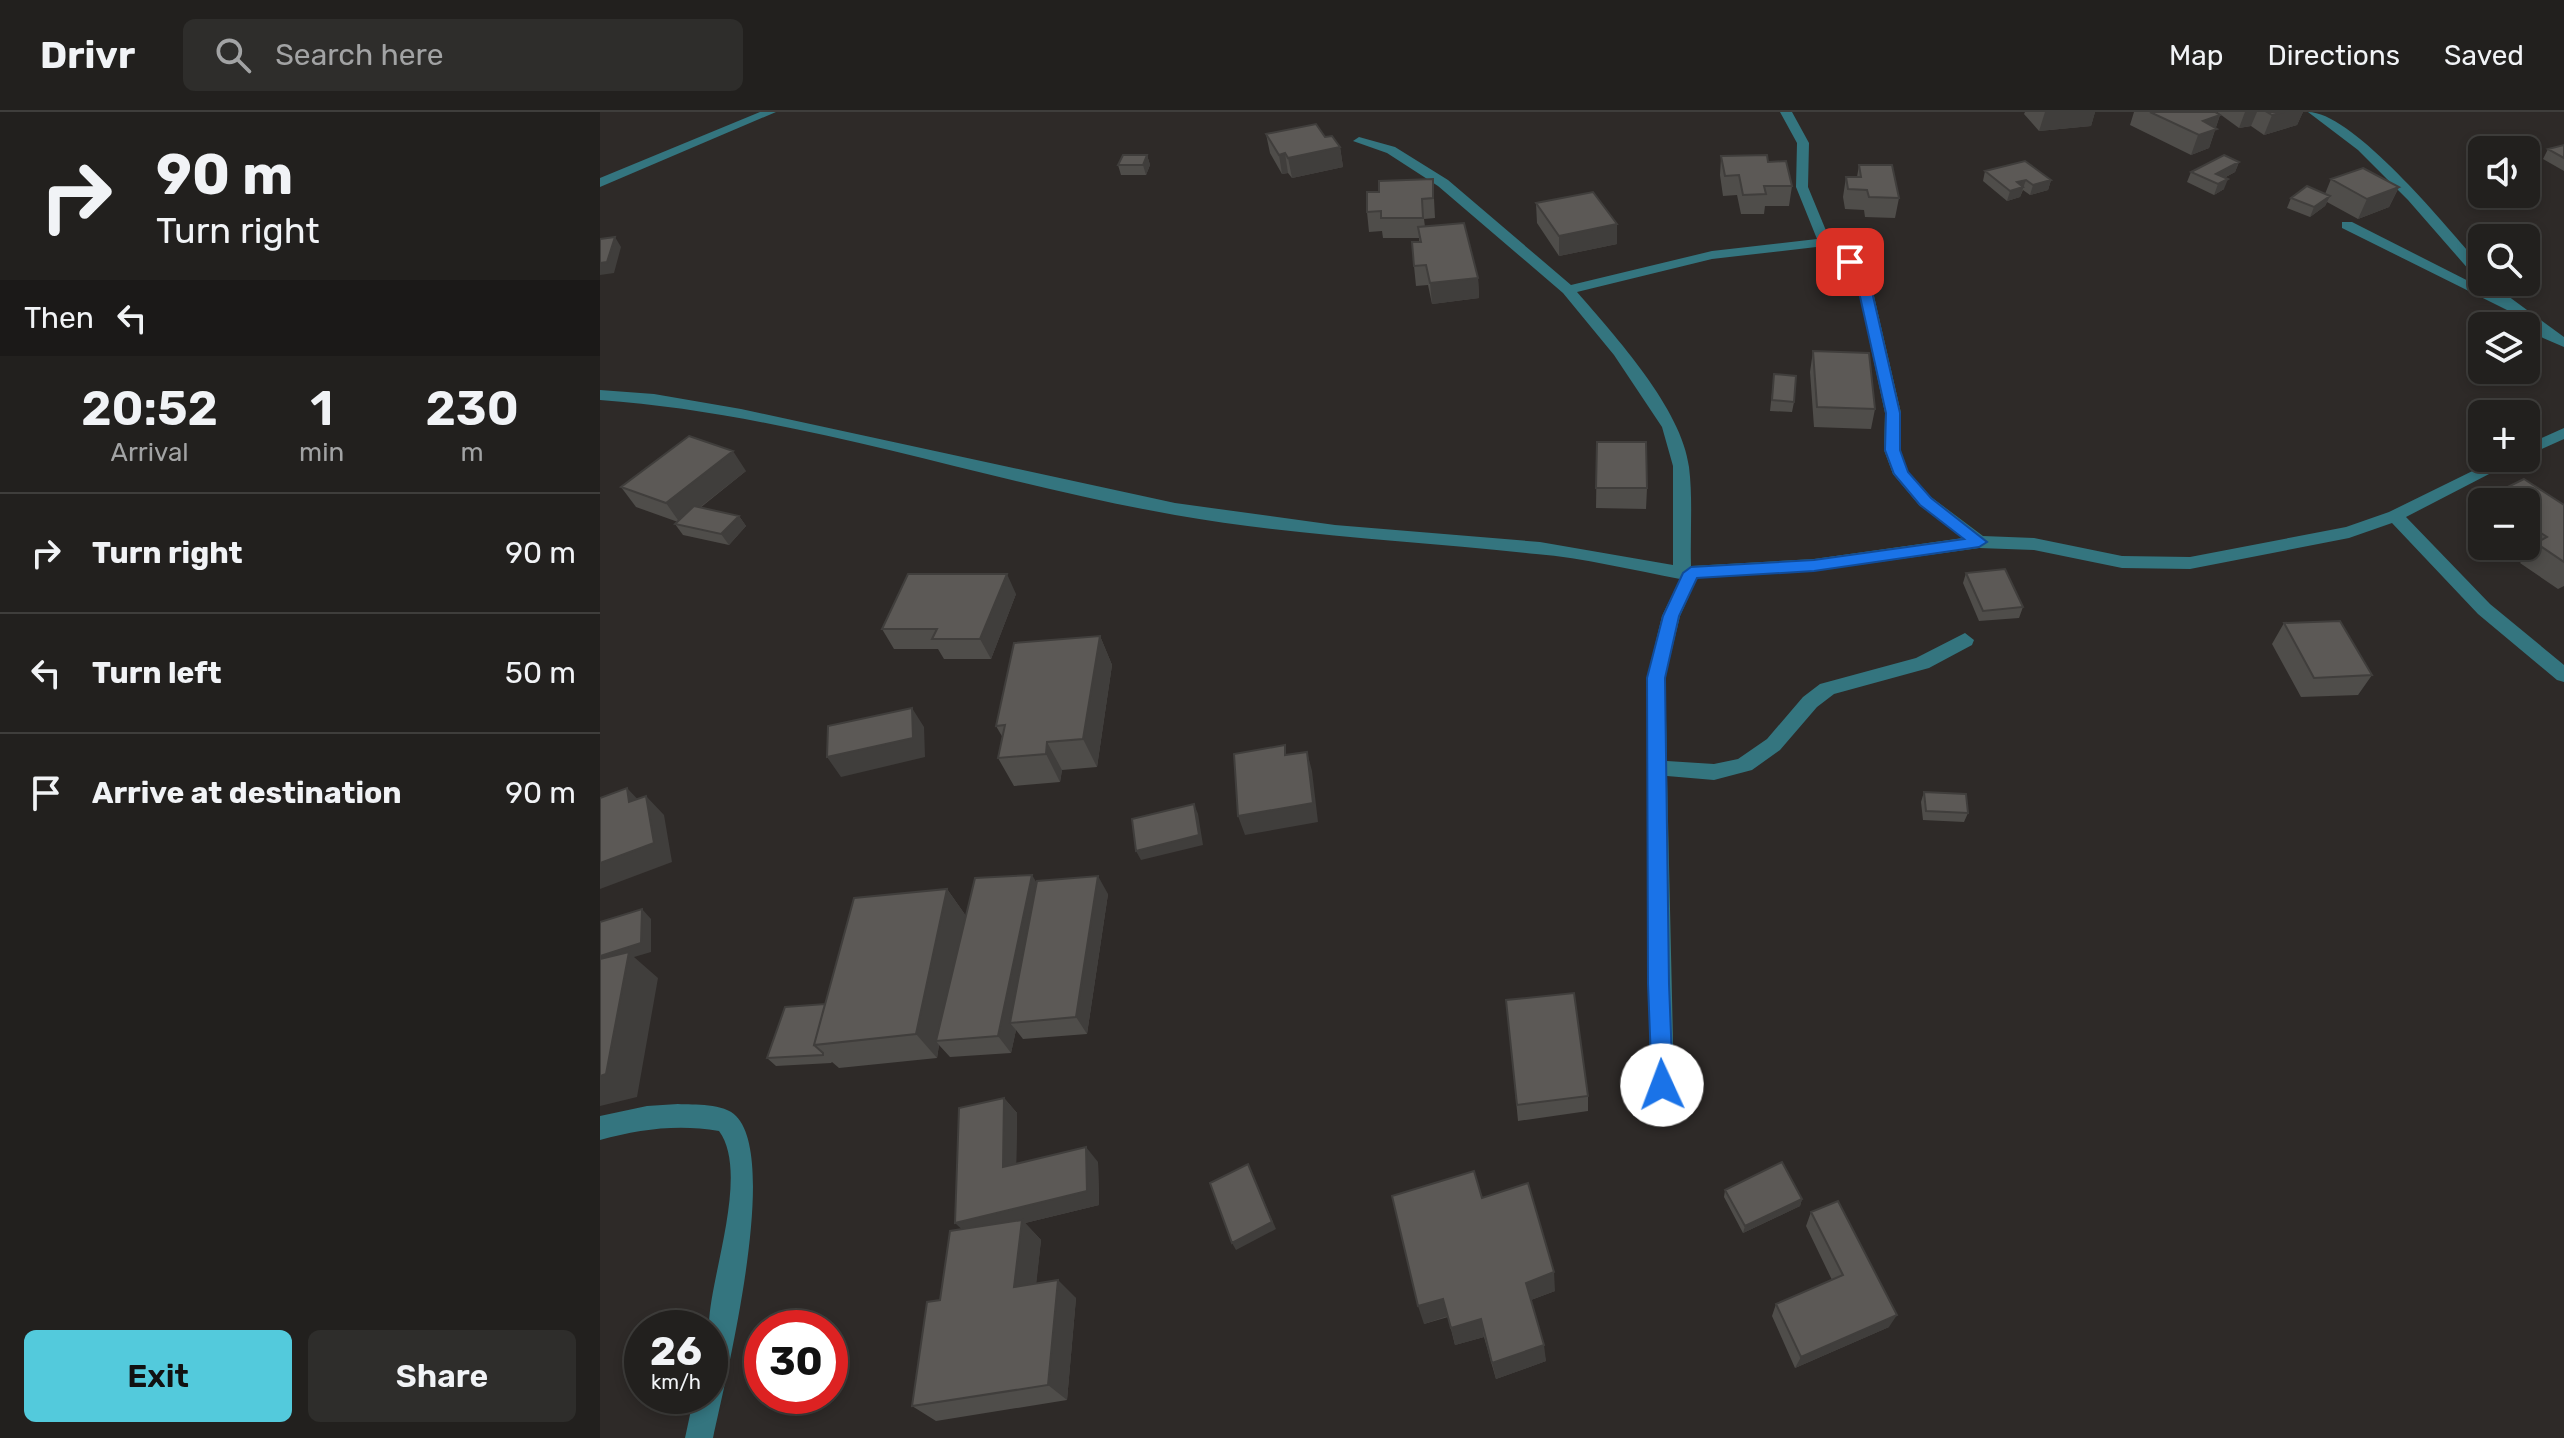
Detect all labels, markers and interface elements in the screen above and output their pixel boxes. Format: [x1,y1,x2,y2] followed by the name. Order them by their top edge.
[183,19,743,91] search box
[40,32,135,78] text: Drivr
[211,33,255,77] icon: search
[275,37,444,73] text: Search here
[2169,39,2223,72] text: Map
[2267,39,2400,72] text: Directions
[2444,39,2524,72] text: Saved
[2468,136,2540,560] map controls
[2468,136,2540,208] button: sound
[156,142,293,208] text: 90 m
[24,144,128,248] icon: right
[156,209,320,252] text: Turn right
[2468,224,2540,296] button: search
[1816,228,1884,296] pin
[1828,240,1872,284] icon: arrive
[110,296,154,340] icon: left
[24,300,94,336] text: Then
[2468,312,2540,384] button: layers
[81,380,218,437] text: 20:52
[310,380,333,437] text: 1
[425,380,519,437] text: 230
[2468,400,2540,472] button: +
[111,437,189,468] text: Arrival
[299,437,344,468] text: min
[461,437,484,468] text: m
[2468,488,2540,560] button: −
[24,531,68,575] icon: right
[92,535,243,571] text: Turn right
[505,535,576,571] text: 90 m
[24,651,68,695] icon: left
[92,655,222,691] text: Turn left
[505,655,576,691] text: 50 m
[24,771,68,815] icon: arrive
[92,775,402,811] text: Arrive at destination
[505,775,576,811] text: 90 m
[1620,1043,1704,1127] position arrow
[744,1310,848,1414] speed limit sign: 30
[650,1328,702,1375] text: 26
[24,1330,292,1422] button: Exit
[308,1330,576,1422] button: Share
[651,1370,701,1394] text: km/h

